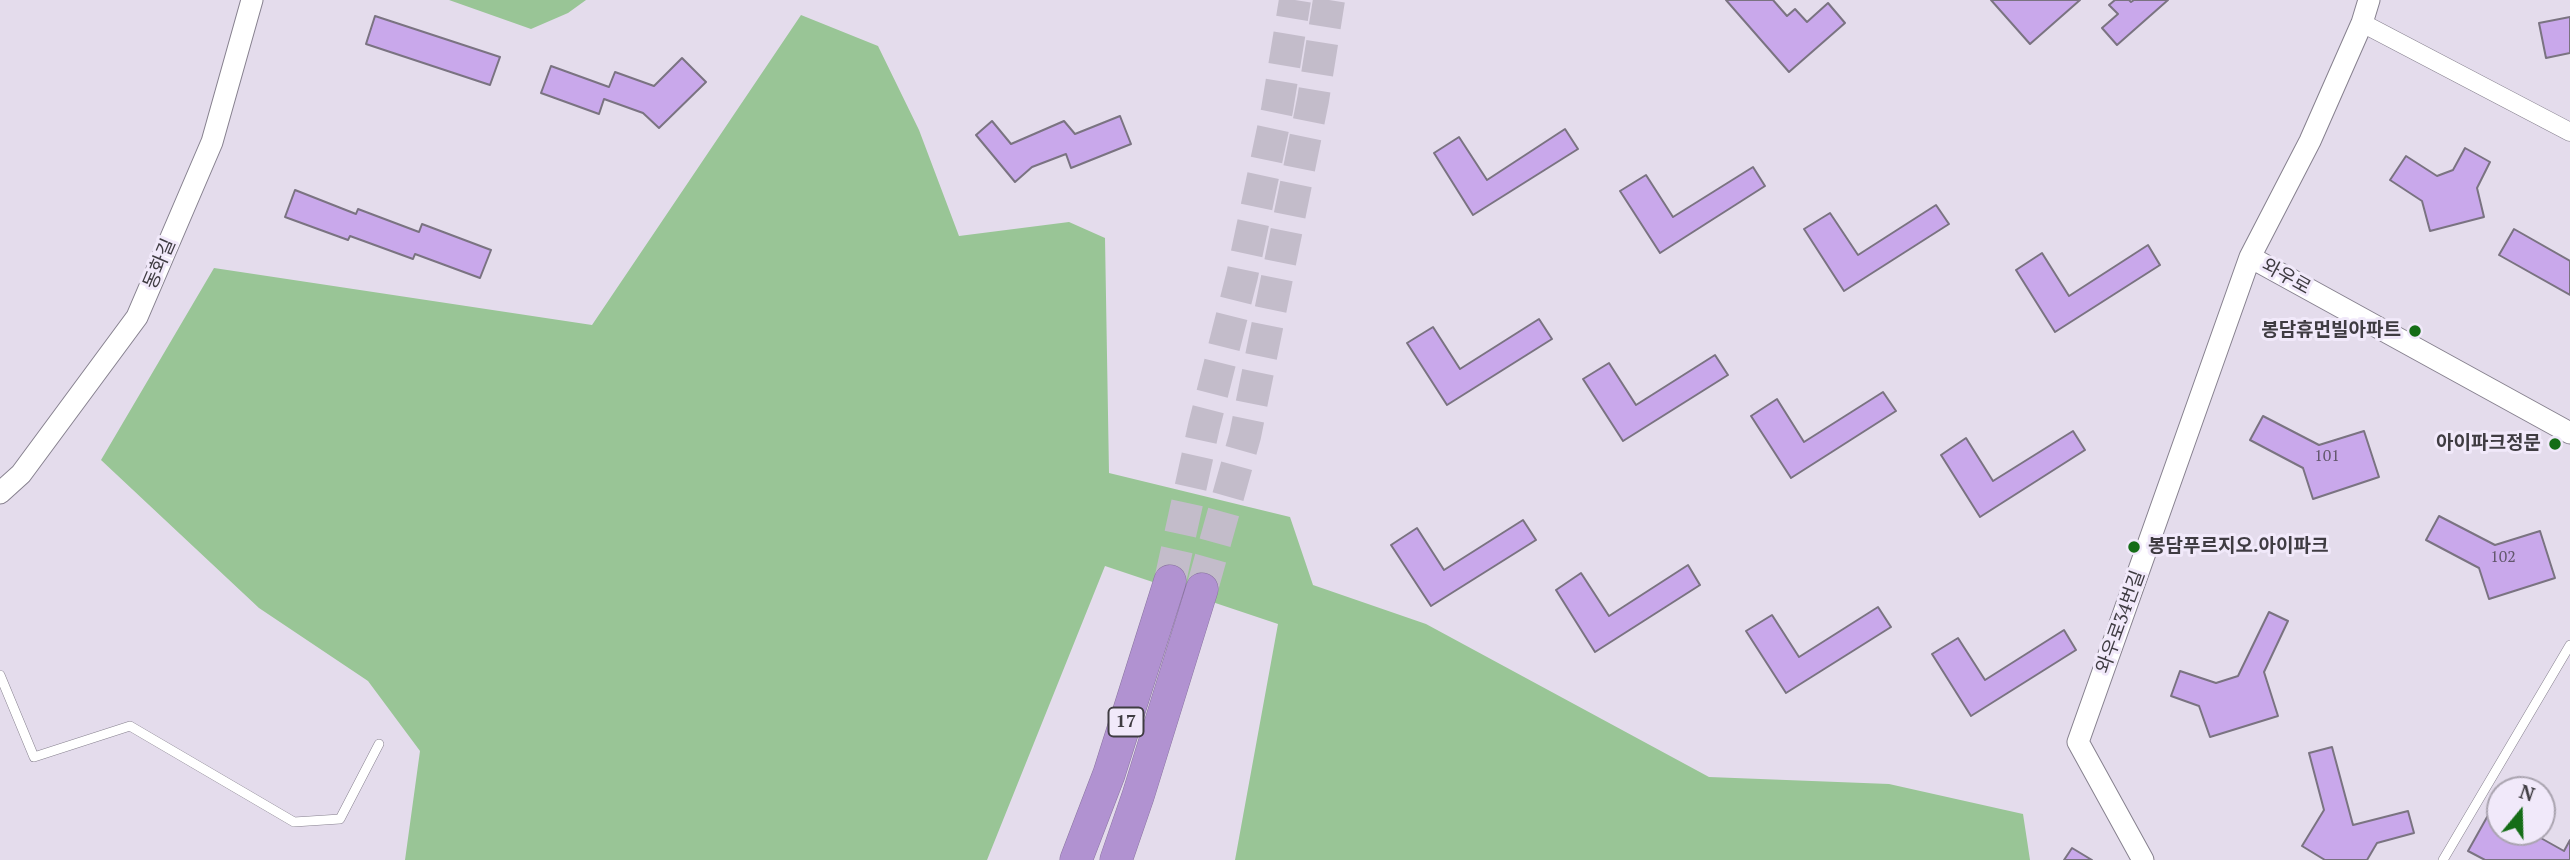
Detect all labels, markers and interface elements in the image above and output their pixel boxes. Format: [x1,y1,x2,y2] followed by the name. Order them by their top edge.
[139,235,181,293] street label: 동화길
[2258,254,2314,300] street label: 와우로
[2261,320,2401,342] place label: 봉담휴먼빌아파트
[2407,323,2423,339] marker: 봉담휴먼빌아파트
[2436,433,2541,455] place label: 아이파크정문
[2547,436,2563,452] marker: 아이파크정문
[2314,446,2340,466] house number: 101
[2148,536,2328,558] place label: 봉담푸르지오.아이파크
[2126,539,2142,555] marker: 봉담푸르지오.아이파크
[2490,547,2516,567] house number: 102
[2092,568,2150,676] street label: 와우로34번길
[1108,708,1144,736] road number: 17
[2486,776,2556,846] north arrow
[2516,778,2538,807] text: N

